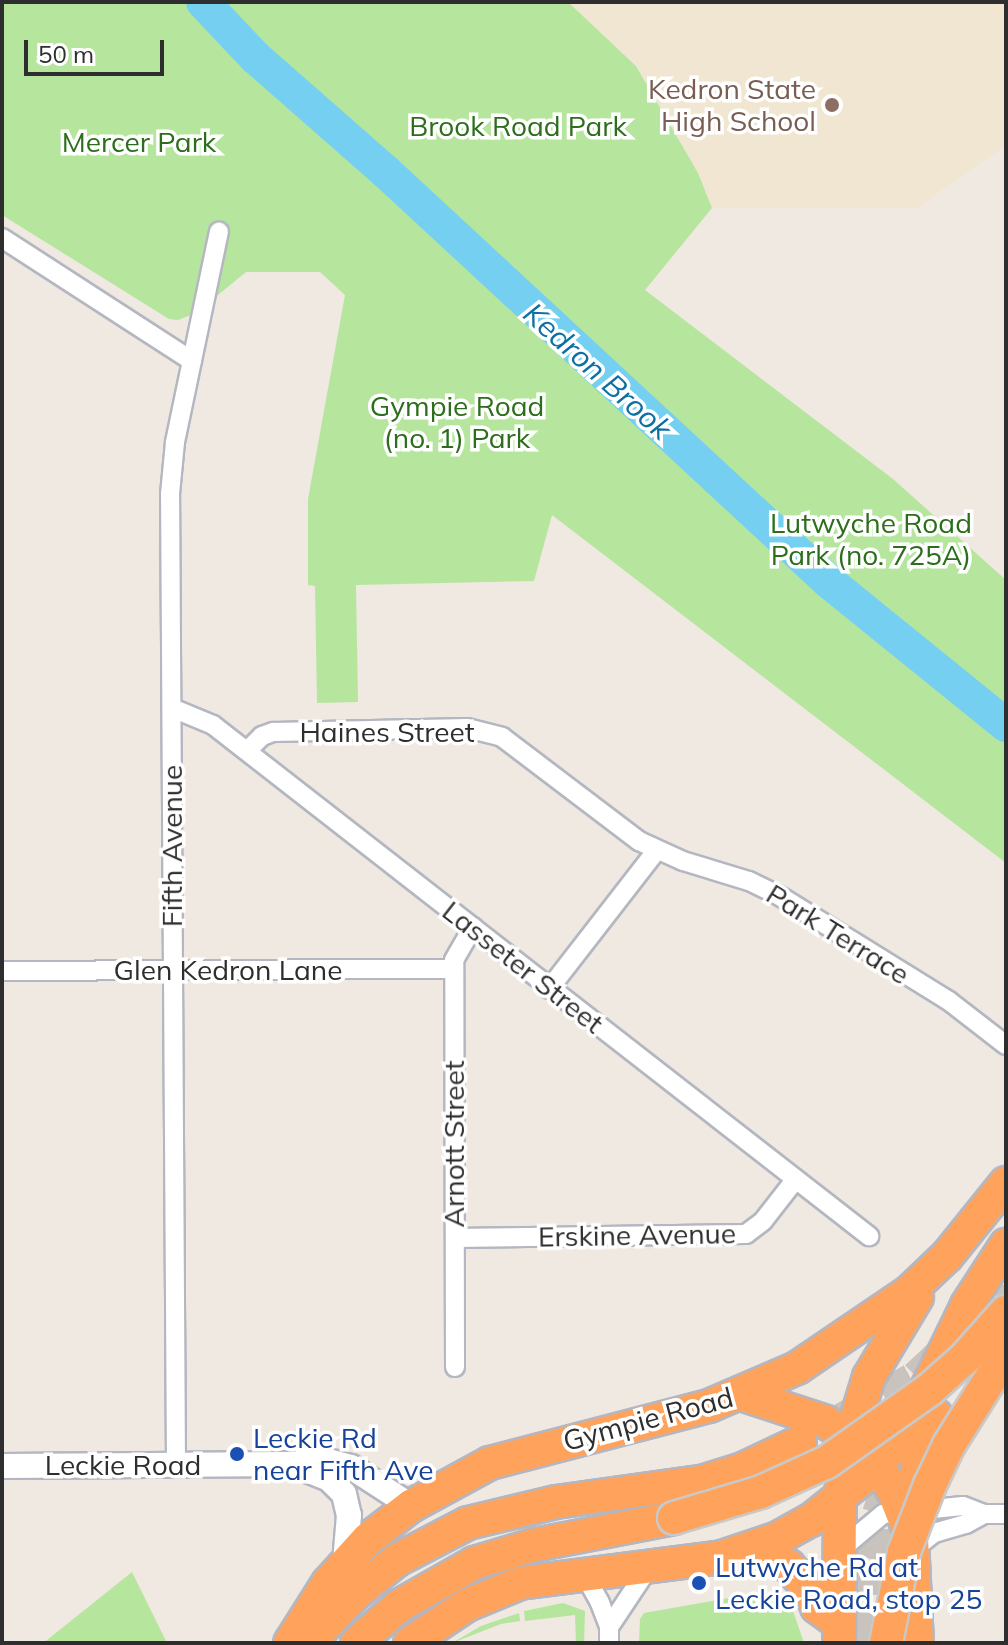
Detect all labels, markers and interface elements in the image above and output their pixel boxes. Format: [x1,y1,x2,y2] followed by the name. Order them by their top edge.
[28,24,168,74] scale bar
[38,39,94,69] text: 50 m
[648,72,816,138] place label: Kedron State High School
[823,96,841,114] marker: Kedron State High School
[409,109,627,143] park label: Brook Road Park
[62,125,216,159] park label: Mercer Park
[516,295,680,447] water label: Kedron Brook
[370,389,544,455] park label: Gympie Road (no. 1) Park
[770,506,972,572] park label: Lutwyche Road Park (no. 725A)
[299,715,475,749] street label: Haines Street
[155,765,189,927] street label: Fifth Avenue
[760,877,916,991] street label: Park Terrace
[436,894,610,1040] street label: Lasseter Street
[114,953,342,987] street label: Glen Kedron Lane
[437,1061,471,1227] street label: Arnott Street
[538,1216,736,1254] street label: Erskine Avenue
[559,1380,737,1458] street label: Gympie Road
[253,1421,433,1487] place label: Leckie Rd near Fifth Ave
[228,1445,246,1463] marker: Leckie Rd near Fifth Ave
[45,1448,201,1482] street label: Leckie Road
[715,1550,982,1616] place label: Lutwyche Rd at Leckie Road, stop 25
[690,1574,708,1592] marker: Lutwyche Rd at Leckie Road, stop 25

